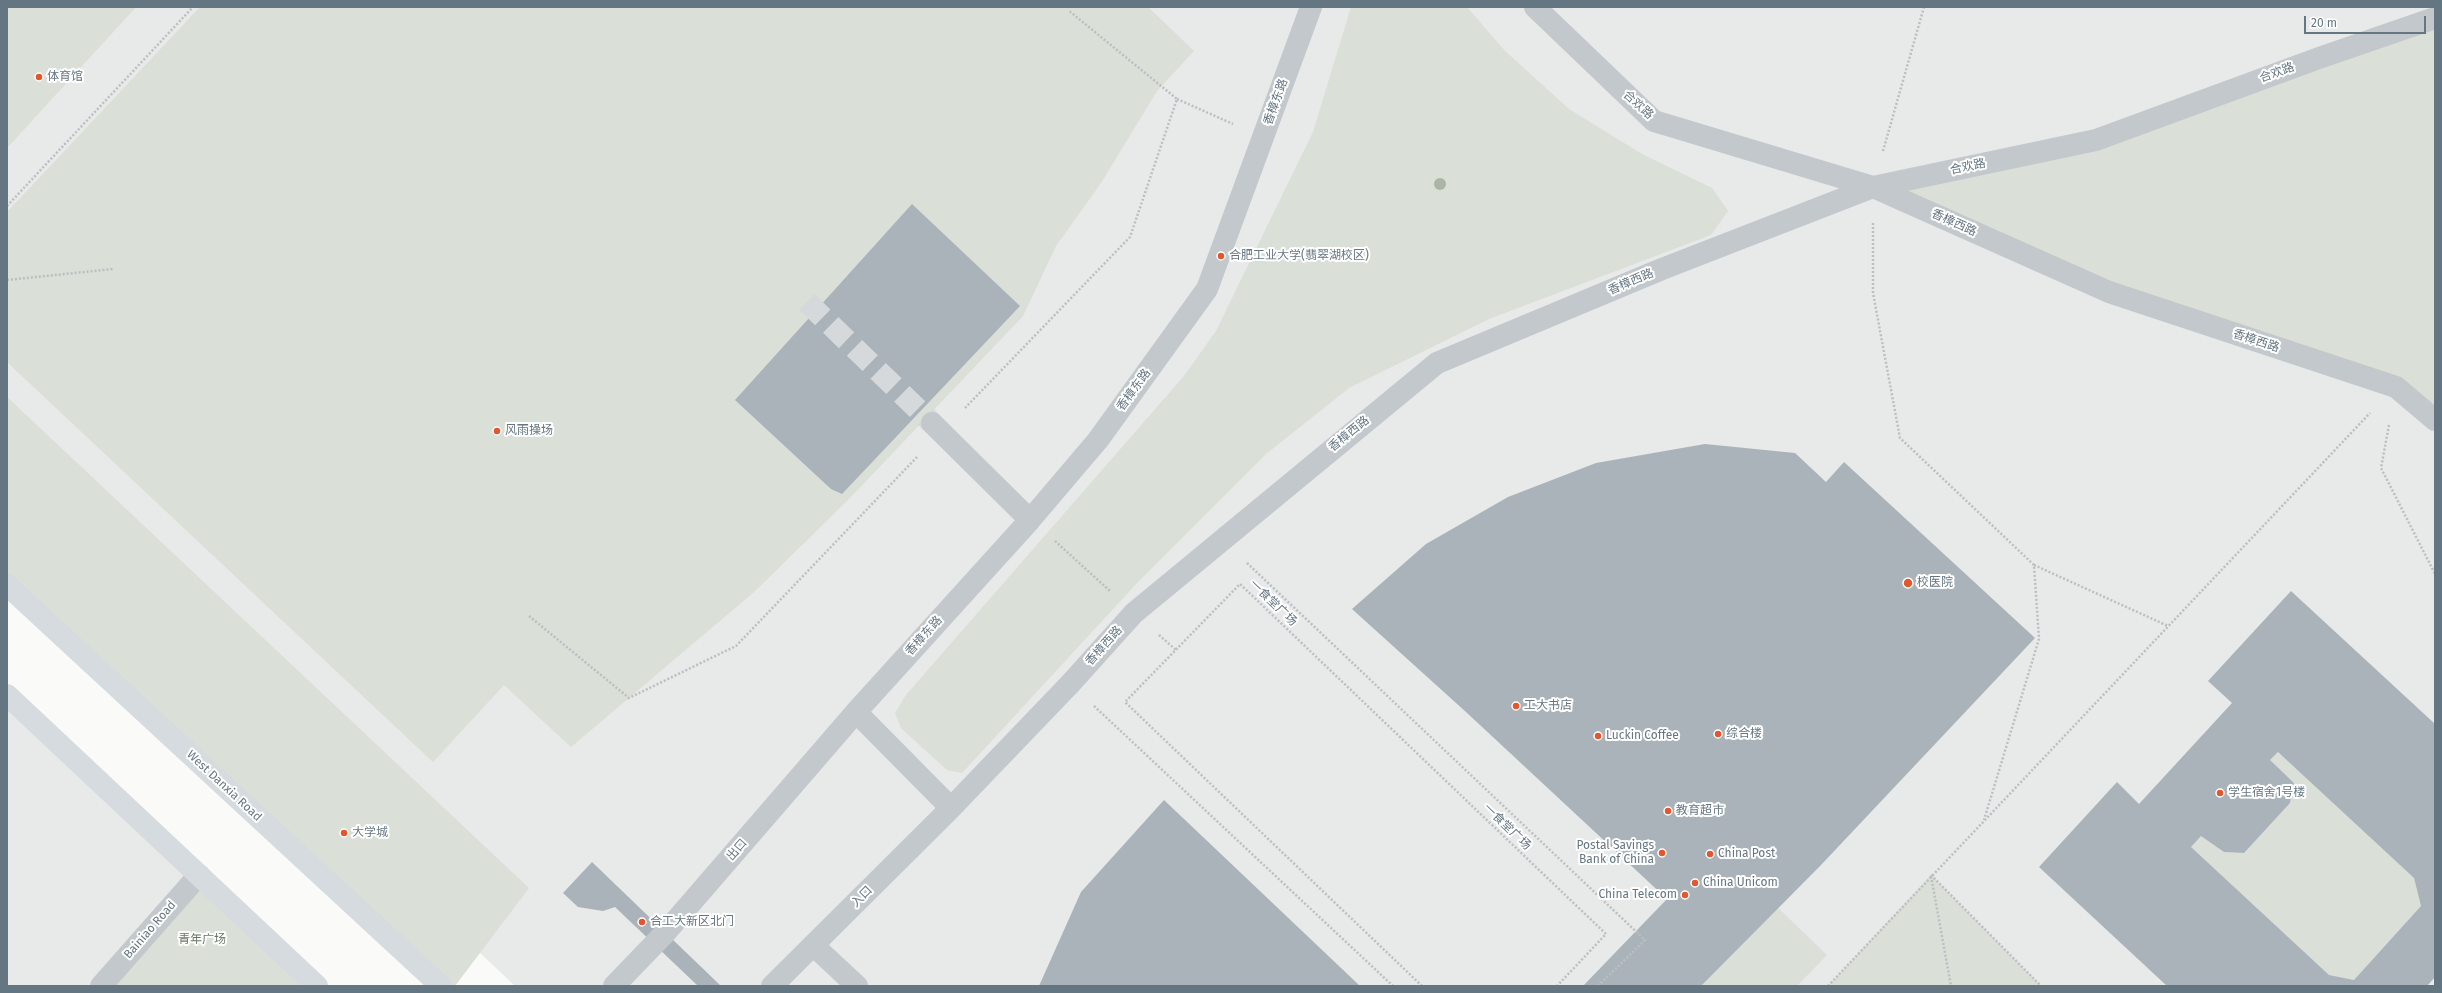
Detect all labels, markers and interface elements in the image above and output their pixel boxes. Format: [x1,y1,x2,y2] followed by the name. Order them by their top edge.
[2306,8,2428,34] scale bar
[2311,16,2337,30] text: 20 m
[2258,60,2296,86] street label: 合欢路
[47,70,83,84] place label: 体育馆
[34,72,44,82] marker: 体育馆
[1261,77,1291,127] street label: 香樟东路
[1620,88,1656,122] street label: 合欢路
[1949,156,1987,178] street label: 合欢路
[1929,207,1979,239] street label: 香樟西路
[1229,249,1369,263] place label: 合肥工业大学(翡翠湖校区)
[1216,251,1226,261] marker: 合肥工业大学(翡翠湖校区)
[1606,266,1656,298] street label: 香樟西路
[2231,327,2281,355] street label: 香樟西路
[1114,366,1154,414] street label: 香樟东路
[1326,413,1372,455] street label: 香樟西路
[505,424,553,438] place label: 风雨操场
[492,426,502,436] marker: 风雨操场
[1917,576,1953,590] place label: 校医院
[1246,577,1300,629] street label: 一食堂广场
[1902,577,1914,589] marker: 校医院
[903,613,945,659] street label: 香樟东路
[1083,623,1125,669] street label: 香樟西路
[1524,699,1572,713] place label: 工大书店
[1511,701,1521,711] marker: 工大书店
[1726,727,1762,741] place label: 综合楼
[1606,729,1679,743] place label: Luckin Coffee
[1713,729,1723,739] marker: 综合楼
[1593,731,1603,741] marker: Luckin Coffee
[184,748,264,824] street label: West Danxia Road
[2228,786,2305,800] place label: 学生宿舍1号楼
[2215,788,2225,798] marker: 学生宿舍1号楼
[1480,801,1534,853] street label: 一食堂广场
[1676,804,1724,818] place label: 教育超市
[1663,806,1673,816] marker: 教育超市
[352,826,388,840] place label: 大学城
[339,828,349,838] marker: 大学城
[724,836,750,864] street label: 出口
[1576,839,1654,867] place label: Postal Savings Bank of China
[1718,847,1775,861] place label: China Post
[1657,848,1667,858] marker: Postal Savings Bank of China
[1705,849,1715,859] marker: China Post
[1703,876,1778,890] place label: China Unicom
[1690,878,1700,888] marker: China Unicom
[848,883,876,911] street label: 入口
[1598,888,1677,902] place label: China Telecom
[1680,890,1690,900] marker: China Telecom
[121,898,179,962] street label: Bainiao Road
[650,915,734,929] place label: 合工大新区北门
[637,917,647,927] marker: 合工大新区北门
[178,933,226,947] park label: 青年广场

